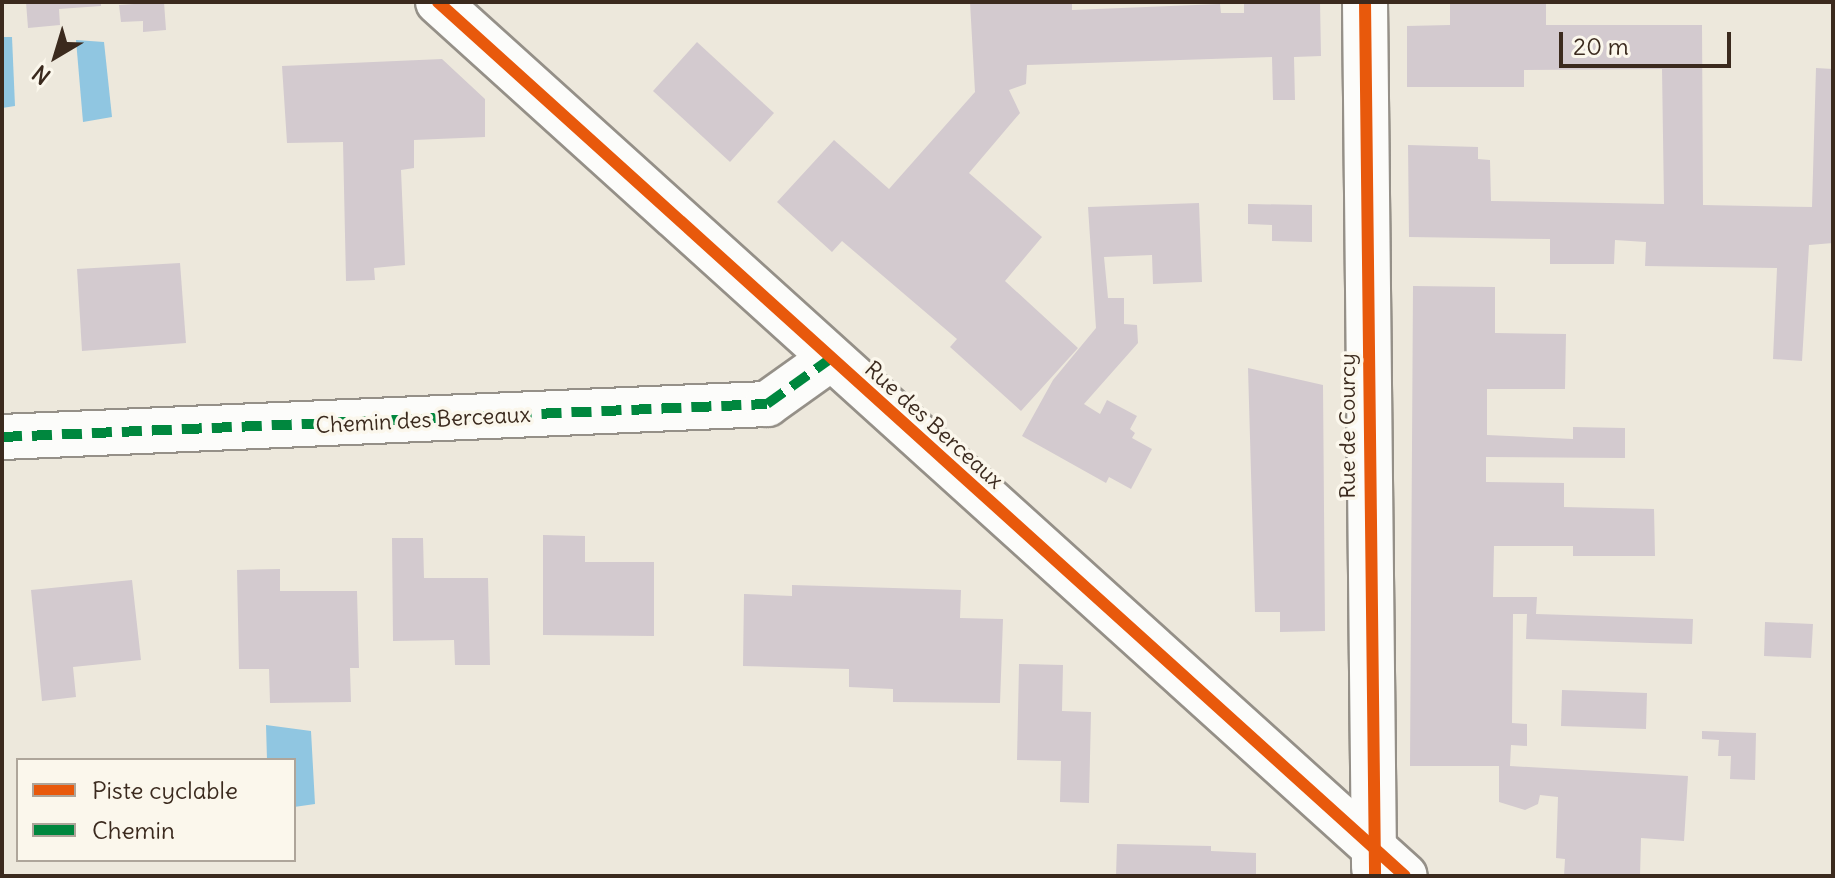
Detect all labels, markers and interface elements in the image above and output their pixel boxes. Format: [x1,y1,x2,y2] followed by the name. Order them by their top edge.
[16,16,96,96] north arrow
[1563,16,1735,66] scale bar
[1573,31,1629,61] text: 20 m
[27,59,56,91] text: N
[1335,353,1361,499] street label: Rue de Courcy
[859,356,1009,494] street label: Rue des Berceaux
[315,401,531,439] street label: Chemin des Berceaux
[16,758,296,862] legend
[92,775,238,805] text: Piste cyclable
[92,815,175,845] text: Chemin

